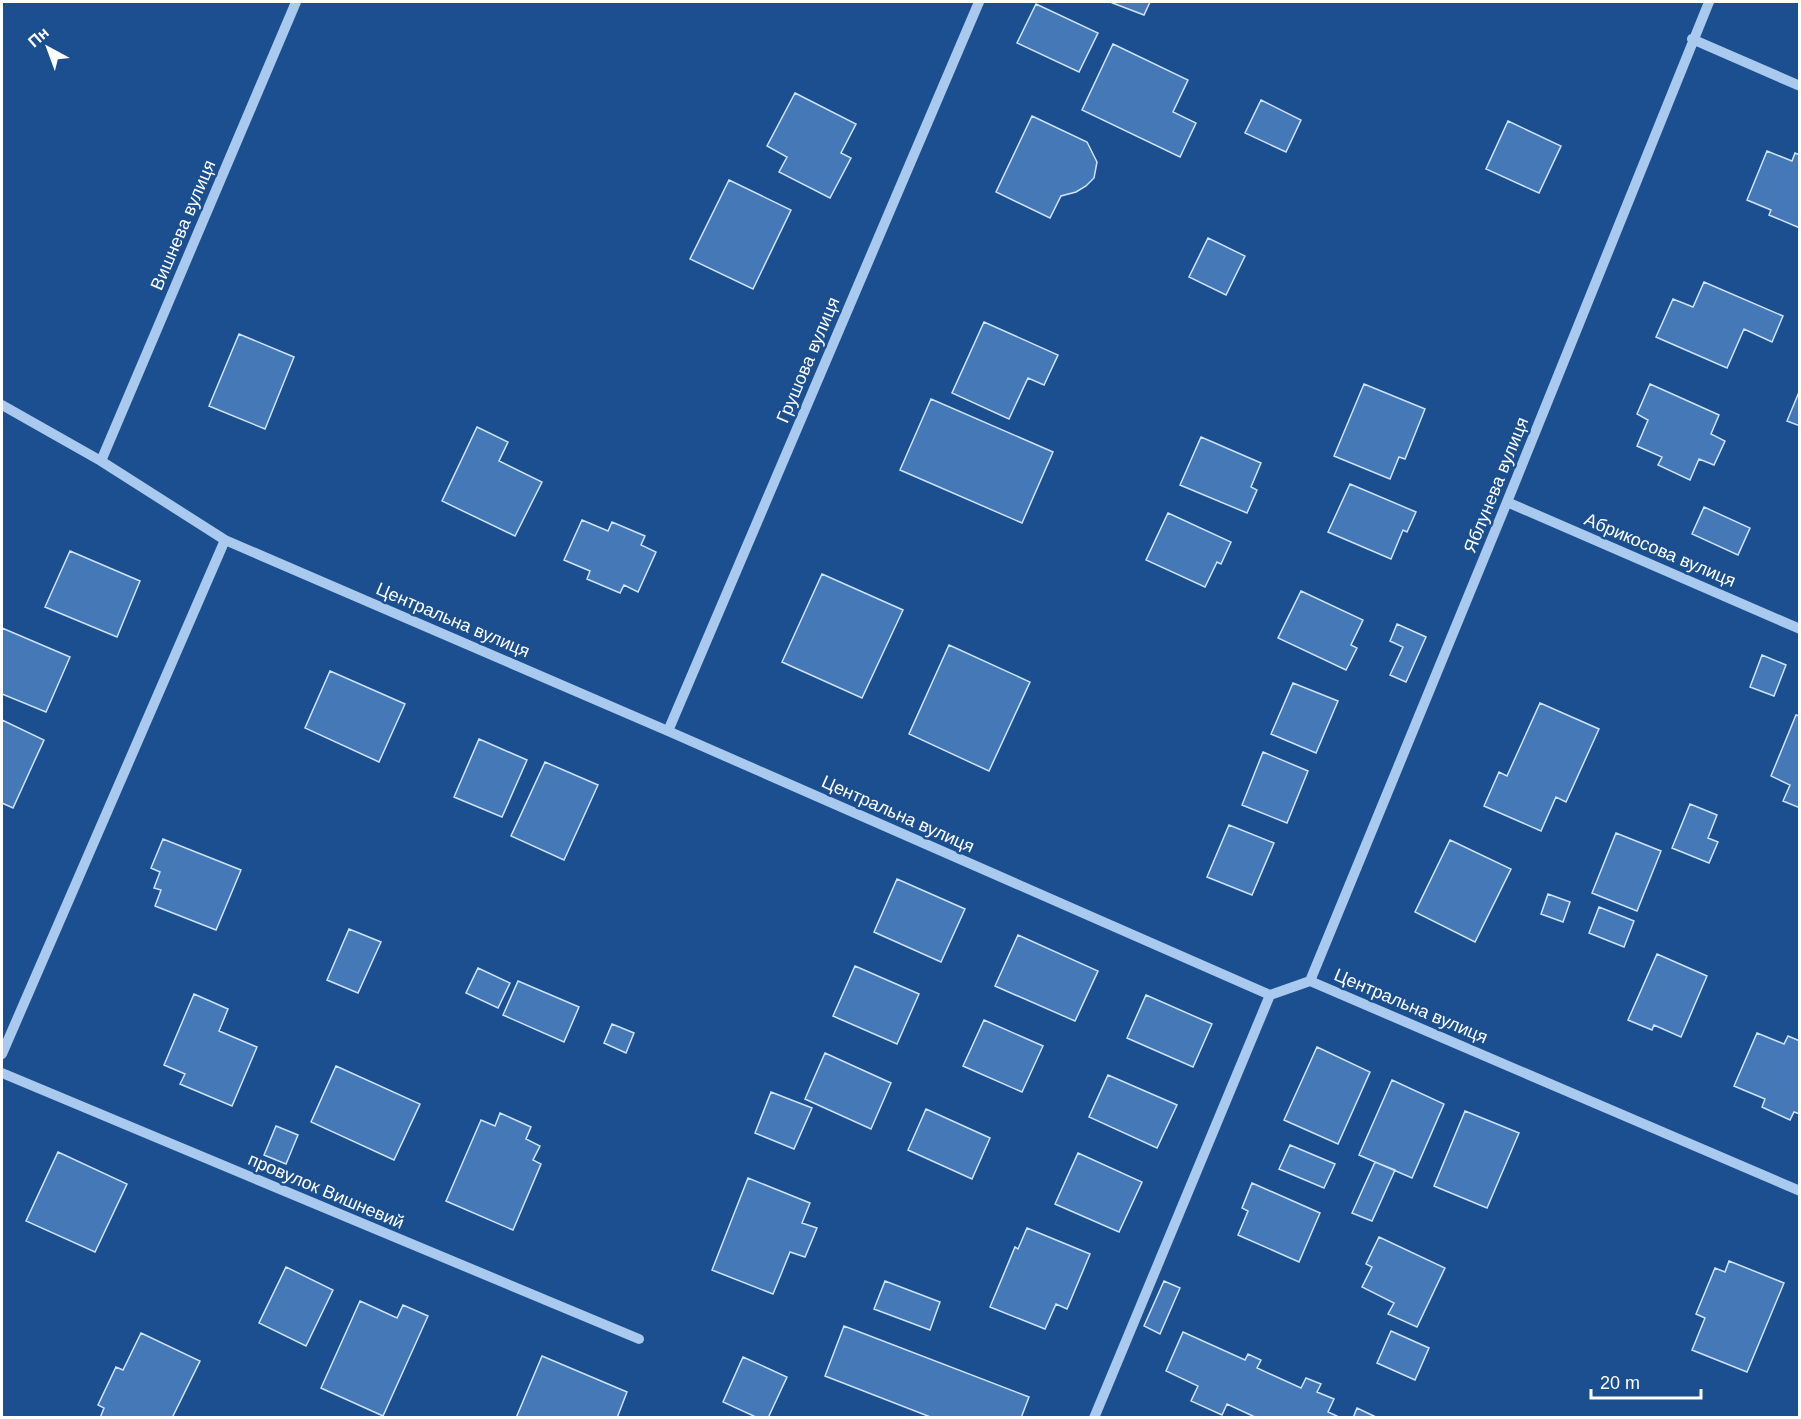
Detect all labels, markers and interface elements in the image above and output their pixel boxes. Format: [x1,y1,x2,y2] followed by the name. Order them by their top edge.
[18,18,78,78] north arrow
[25,24,52,50] text: Пн
[147,157,219,293] street label: Вишнева вулиця
[772,294,844,426] street label: Грушова вулиця
[1460,414,1532,556] street label: Яблунева вулиця
[1581,509,1739,591] street label: Абрикосова вулиця
[373,579,533,661] street label: Центральна вулиця
[819,771,977,857] street label: Центральна вулиця
[1331,965,1491,1047] street label: Центральна вулиця
[245,1149,407,1233] street label: провулок Вишневий
[1591,1362,1700,1400] scale bar
[1600,1373,1640,1393] text: 20 m

